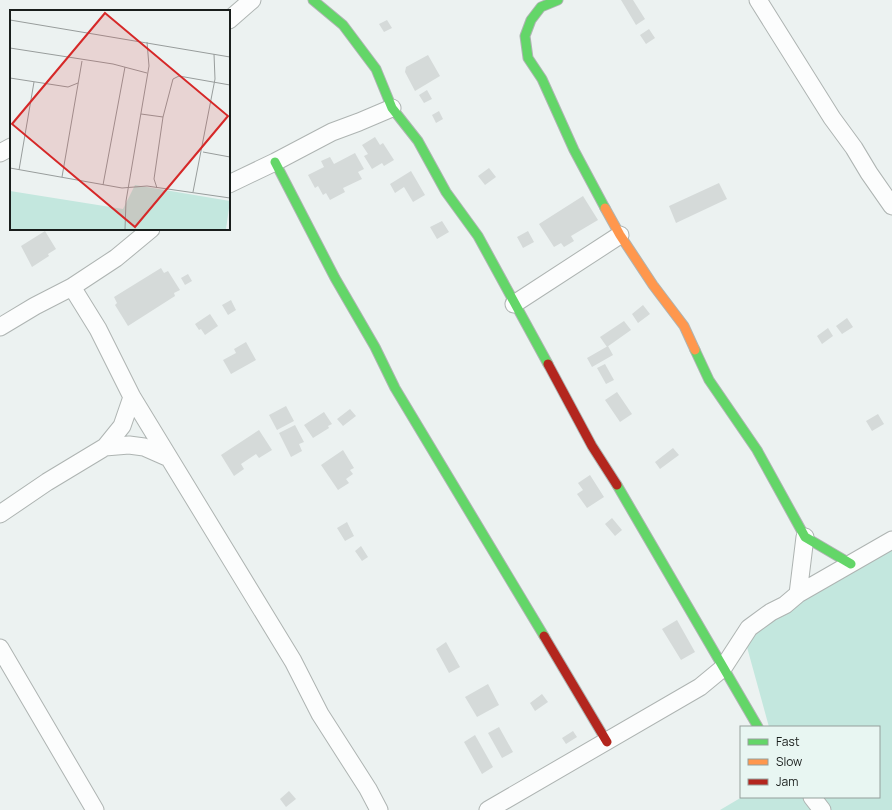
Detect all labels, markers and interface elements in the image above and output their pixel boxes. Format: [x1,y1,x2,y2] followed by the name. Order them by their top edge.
[10,10,230,230] inset map
[740,726,880,798] legend
[776,733,800,750] text: Fast
[776,753,802,770] text: Slow
[776,773,798,790] text: Jam

